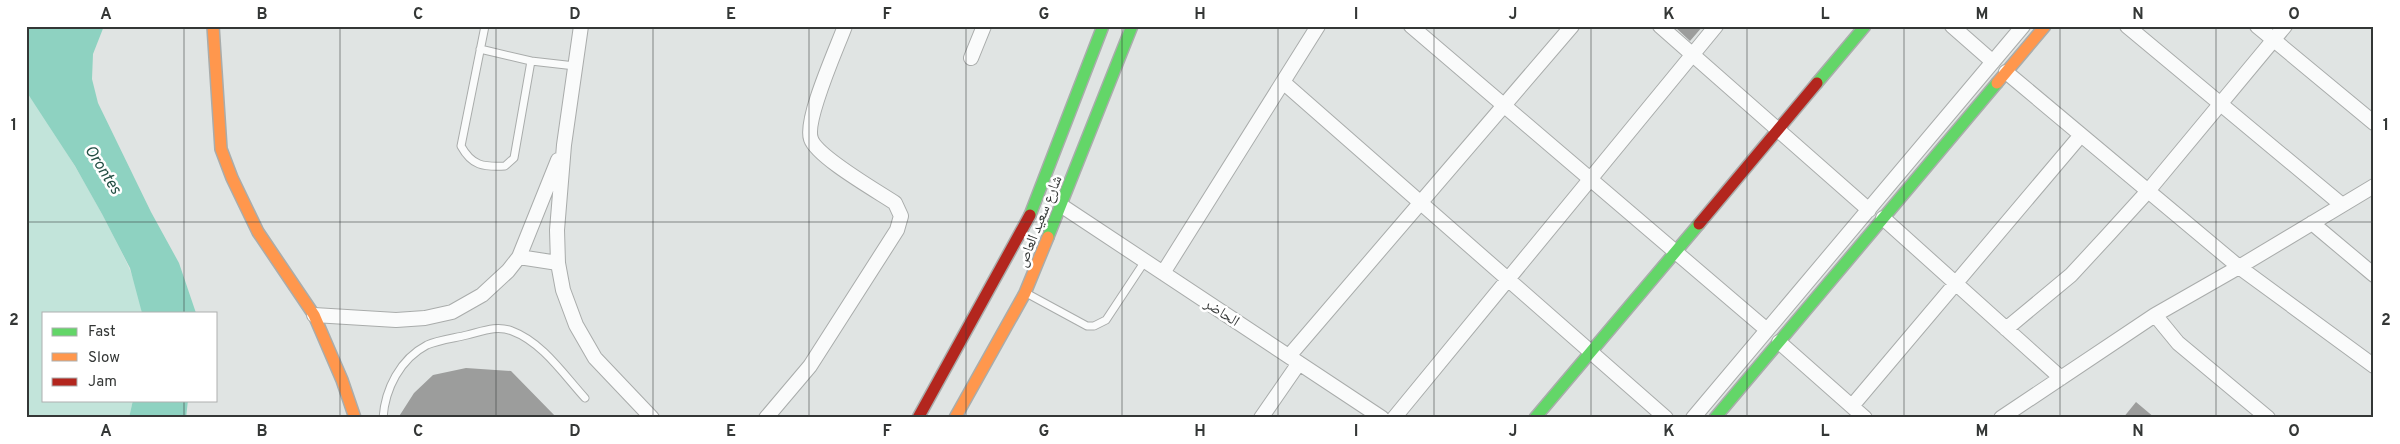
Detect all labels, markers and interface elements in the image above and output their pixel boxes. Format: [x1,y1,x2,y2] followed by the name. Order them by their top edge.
[100,5,112,25] text: A
[256,5,268,25] text: B
[413,5,423,25] text: C
[569,5,581,25] text: D
[726,5,736,25] text: E
[882,5,892,25] text: F
[1039,5,1049,25] text: G
[1194,5,1206,25] text: H
[1354,5,1358,25] text: I
[1509,5,1517,25] text: J
[1663,5,1675,25] text: K
[1820,5,1830,25] text: L
[1976,5,1988,25] text: M
[2132,5,2144,25] text: N
[2288,5,2300,25] text: O
[11,116,17,136] text: 1
[2383,116,2389,136] text: 1
[79,142,126,199] water label: Orontes
[1013,173,1067,270] street label: شارع سعيد العاص
[1199,294,1242,332] street label: الحاضر
[9,311,19,331] text: 2
[2381,311,2391,331] text: 2
[42,312,218,402] legend
[88,323,116,342] text: Fast
[88,349,120,368] text: Slow
[88,373,117,392] text: Jam
[100,422,112,442] text: A
[256,422,268,442] text: B
[413,422,423,442] text: C
[569,422,581,442] text: D
[726,422,736,442] text: E
[882,422,892,442] text: F
[1039,422,1049,442] text: G
[1194,422,1206,442] text: H
[1354,422,1358,442] text: I
[1509,422,1517,442] text: J
[1663,422,1675,442] text: K
[1820,422,1830,442] text: L
[1976,422,1988,442] text: M
[2132,422,2144,442] text: N
[2288,422,2300,442] text: O

